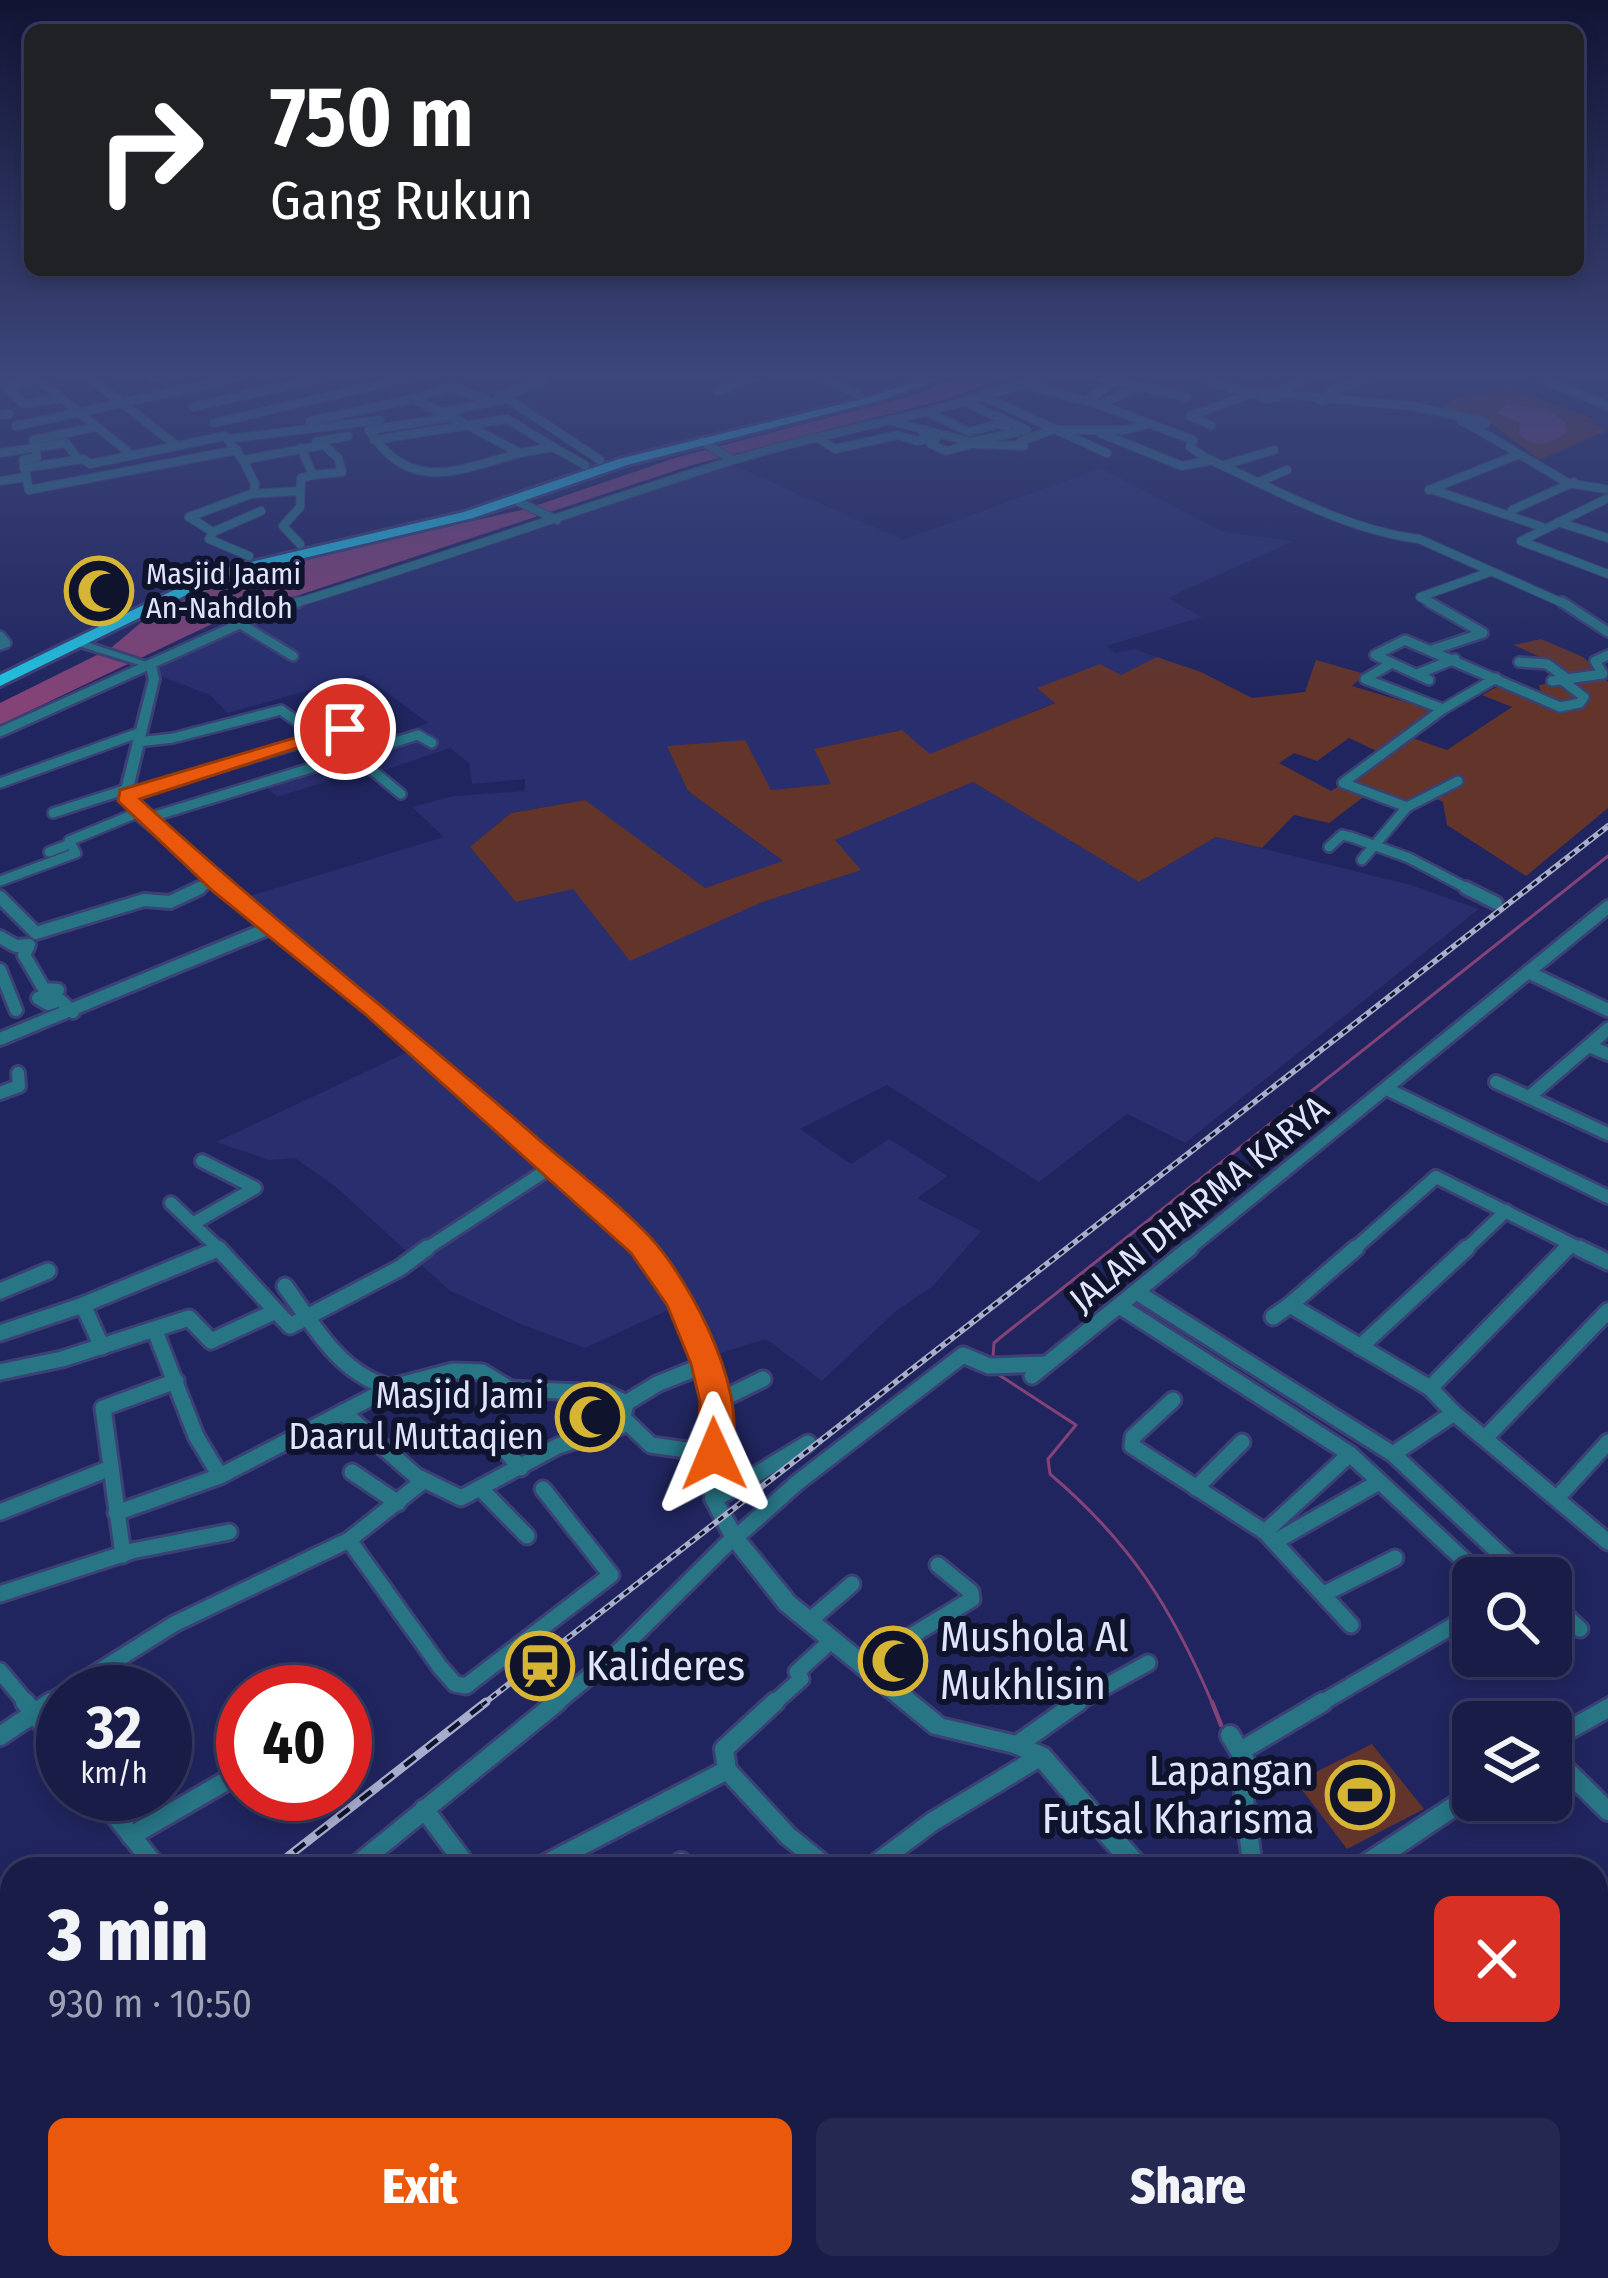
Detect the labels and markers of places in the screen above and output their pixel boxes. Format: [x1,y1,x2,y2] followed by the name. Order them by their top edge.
[64,556,134,626] mosque icon: Masjid Jaami An-Nahdloh
[146,556,301,626] place label: Masjid Jaami An-Nahdloh
[294,678,396,780] pin
[289,1374,544,1459] place label: Masjid Jami Daarul Muttaqien
[555,1382,625,1452] mosque icon: Masjid Jami Daarul Muttaqien
[940,1612,1129,1710] place label: Mushola Al Mukhlisin
[858,1626,928,1696] mosque icon: Mushola Al Mukhlisin
[505,1631,575,1701] station icon: Kalideres
[586,1641,745,1691] place label: Kalideres
[1042,1746,1314,1844] place label: Lapangan Futsal Kharisma
[1325,1760,1395,1830] sports icon: Lapangan Futsal Kharisma

